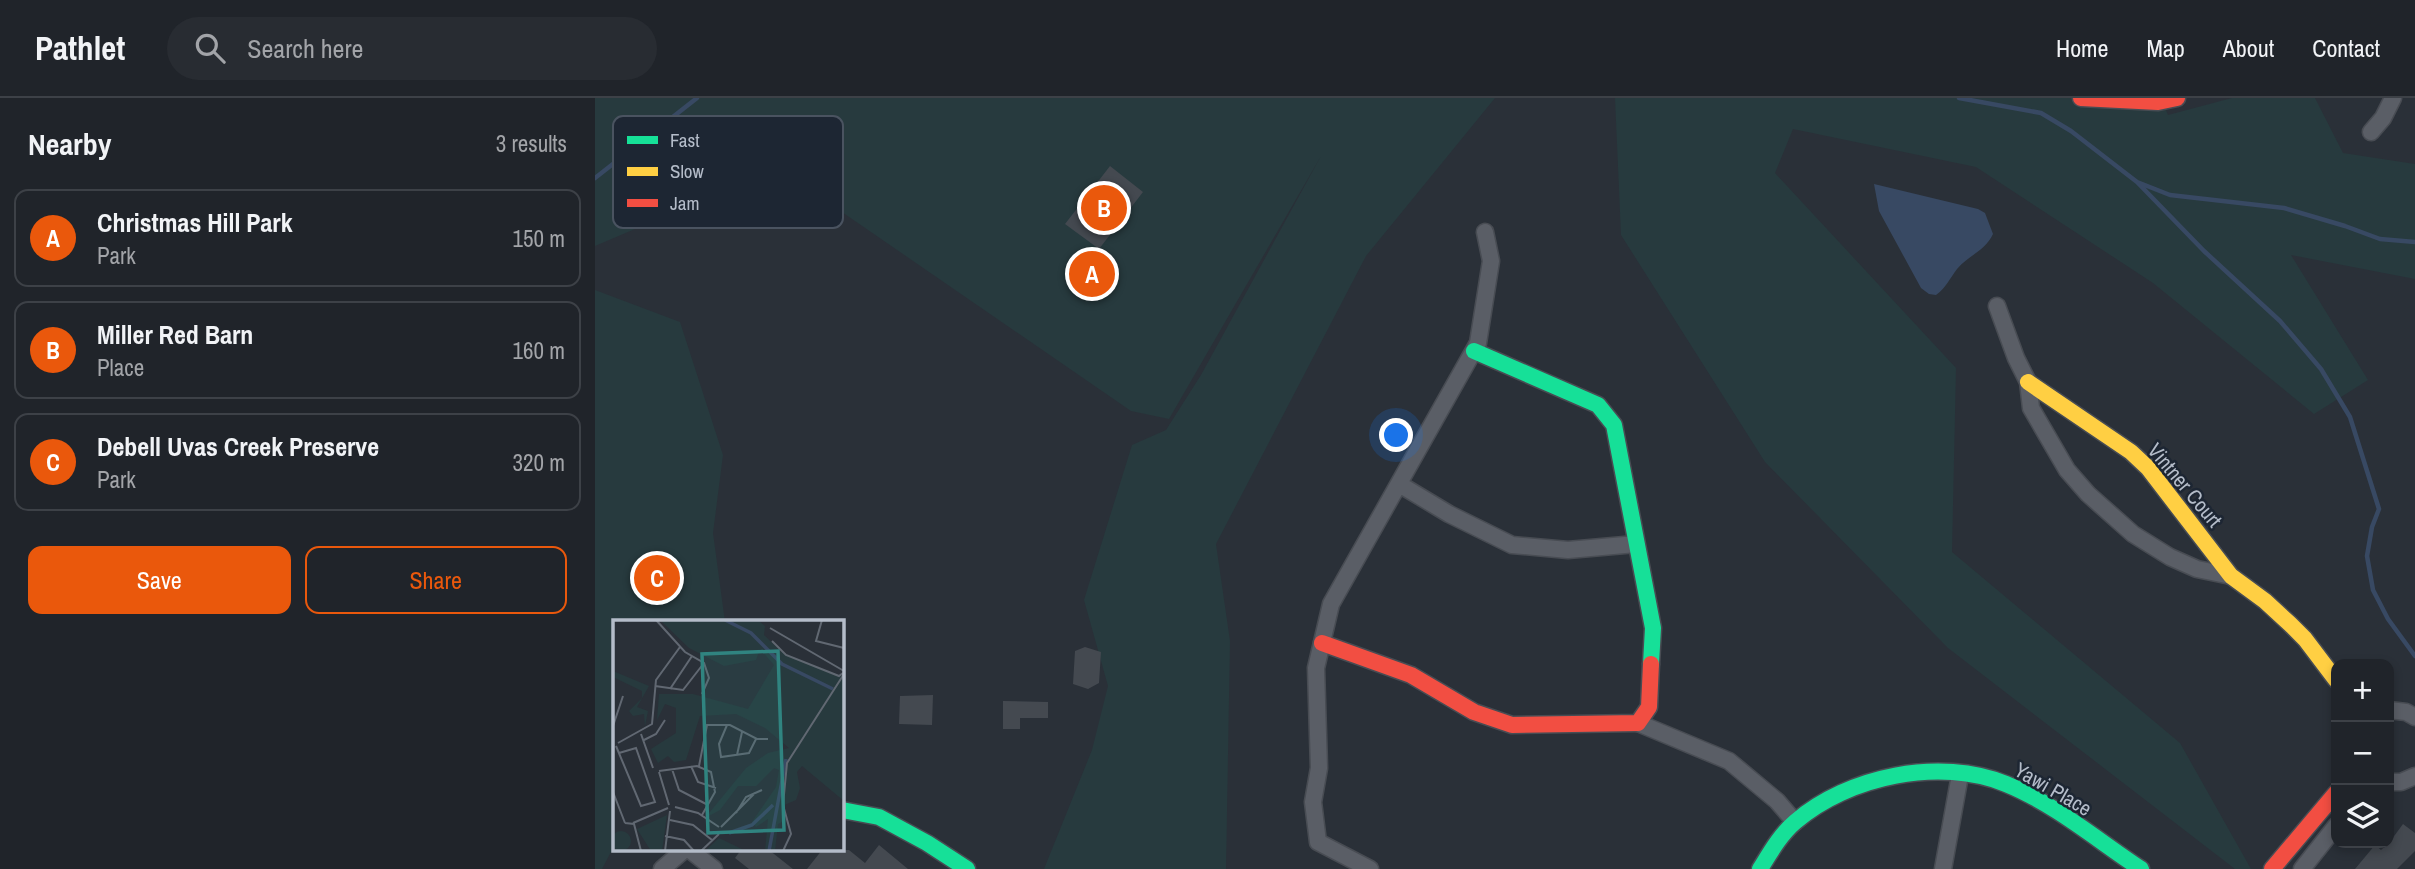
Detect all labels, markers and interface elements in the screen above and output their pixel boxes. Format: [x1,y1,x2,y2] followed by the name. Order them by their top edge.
[167,17,657,80] search box
[35,26,125,70] text: Pathlet
[191,29,229,67] icon: search
[247,31,363,66] text: Search here
[2056,32,2108,64] text: Home
[2146,32,2185,64] text: Map
[2223,32,2274,64] text: About
[2312,32,2380,64] text: Contact
[613,116,843,228] legend
[28,124,111,164] text: Nearby
[670,127,700,153] text: Fast
[496,128,567,159] text: 3 results
[670,158,705,184] text: Slow
[1081,182,1127,234] pin: B
[670,190,699,216] text: Jam
[97,205,293,240] text: Christmas Hill Park
[46,223,60,254] text: A
[513,223,565,254] text: 150 m
[97,240,136,271] text: Park
[1069,248,1115,300] pin: A
[97,317,253,352] text: Miller Red Barn
[46,335,60,366] text: B
[513,335,565,366] text: 160 m
[97,352,144,383] text: Place
[1379,418,1413,452] your location
[97,429,379,464] text: Debell Uvas Creek Preserve
[2141,437,2229,534] street label: Vintner Court
[46,447,60,478] text: C
[513,447,565,478] text: 320 m
[97,464,136,495] text: Park
[28,546,291,614] button: Save
[305,546,567,614] button: Share
[634,552,680,604] pin: C
[613,620,843,852] inset map
[2331,659,2394,848] map controls
[2331,659,2394,722] button: +
[2331,722,2394,785] button: −
[2009,755,2097,823] street label: Yawi Place
[2331,785,2394,848] button: layers

